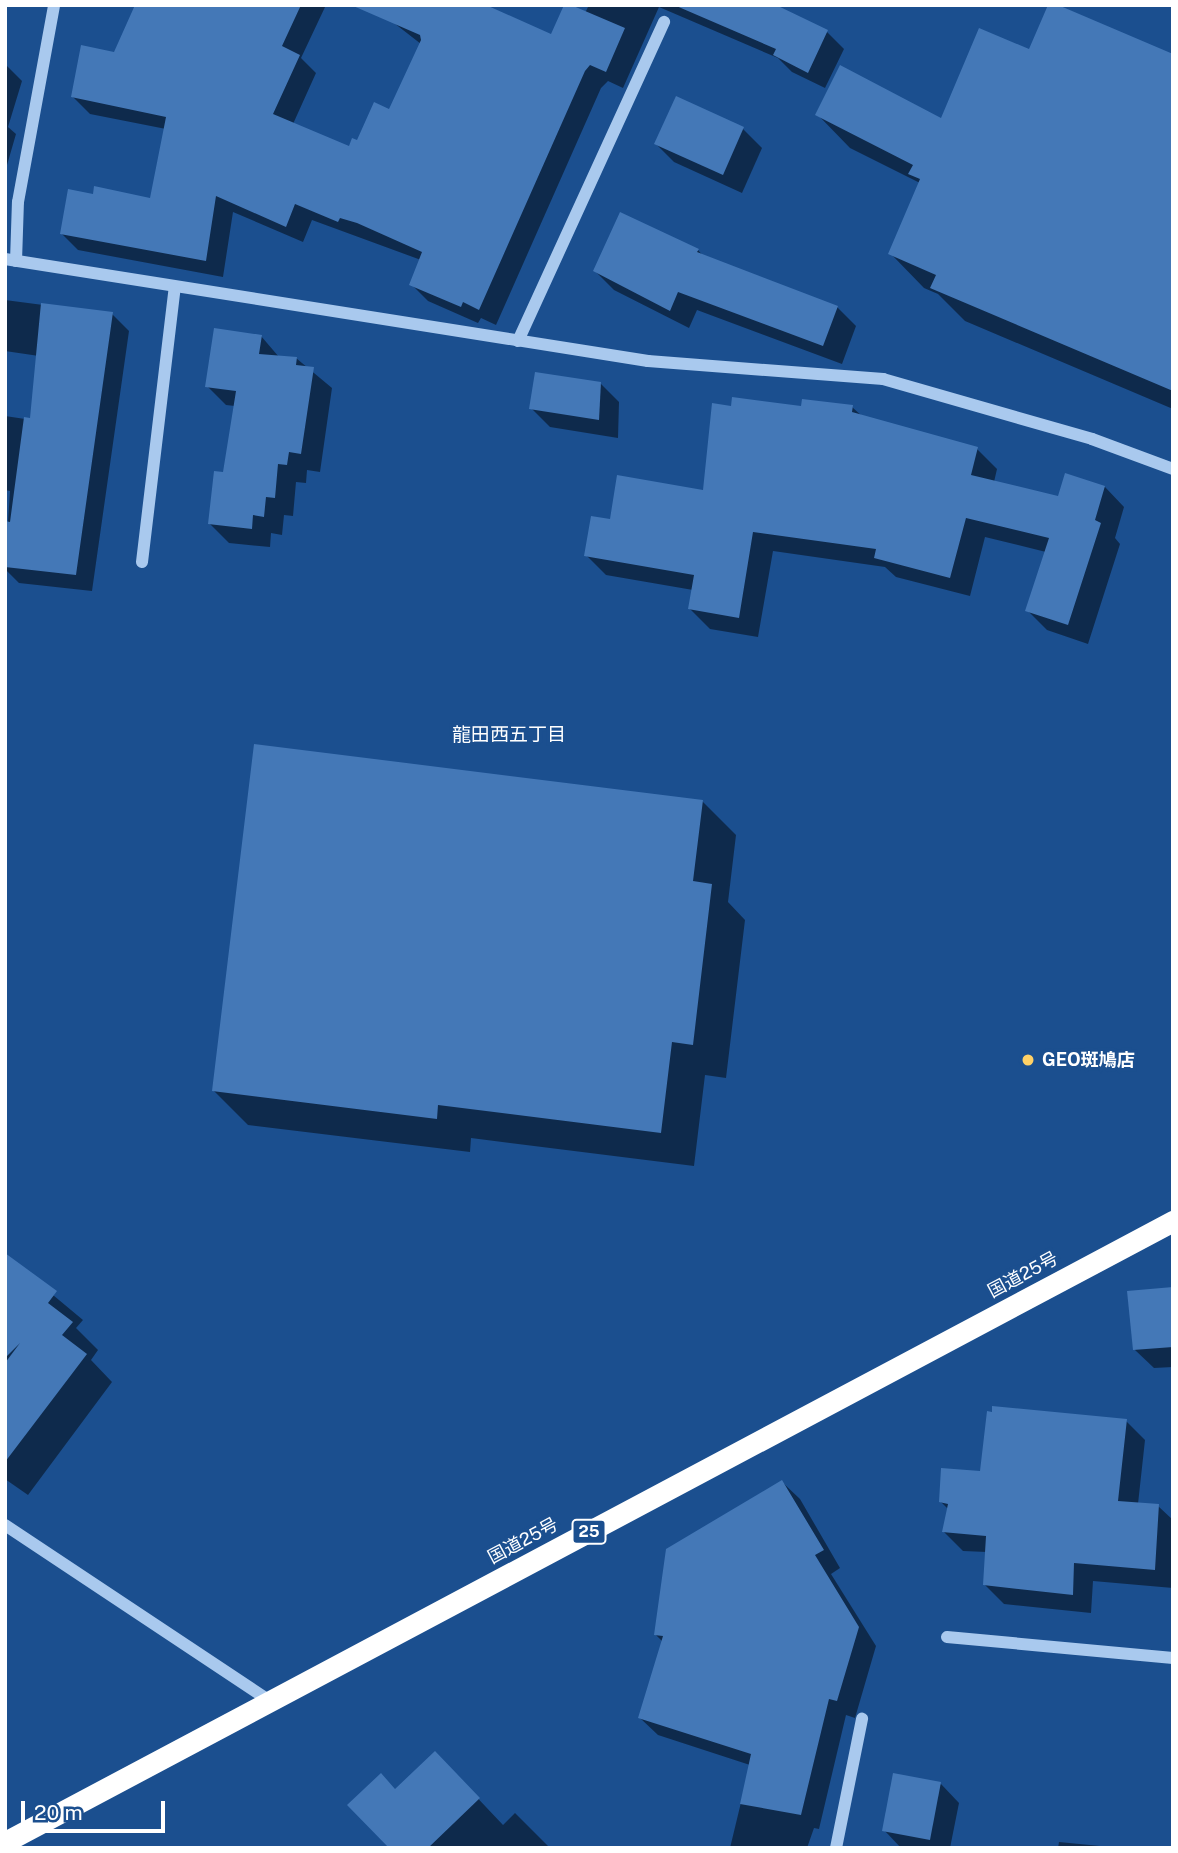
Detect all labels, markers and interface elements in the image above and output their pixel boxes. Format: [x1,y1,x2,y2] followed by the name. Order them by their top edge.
[452,724,566,746] district label: 龍田西五丁目
[1042,1049,1135,1071] place label: GEO斑鳩店
[1020,1052,1036,1068] marker: GEO斑鳩店
[984,1248,1062,1302] street label: 国道25号
[484,1514,562,1568] street label: 国道25号
[572,1520,606,1544] road number: 25
[24,1786,168,1830] scale bar
[34,1800,83,1825] text: 20 m

